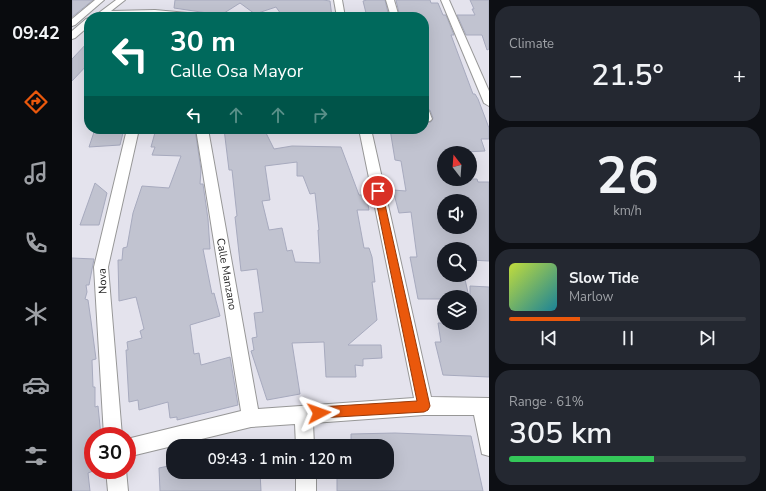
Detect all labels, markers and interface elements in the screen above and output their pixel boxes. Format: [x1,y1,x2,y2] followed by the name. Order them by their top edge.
[12,21,60,45] text: 09:42
[170,23,236,61] text: 30 m
[104,28,156,80] icon: left
[509,35,554,53] text: Climate
[591,55,664,96] text: 21.5°
[170,59,303,83] text: Calle Osa Mayor
[509,61,522,91] text: −
[733,61,746,91] text: +
[22,88,50,116] icon: directions
[183,104,205,126] icon: left
[225,104,247,126] icon: ahead
[267,104,289,126] icon: ahead
[309,104,331,126] icon: right
[596,140,659,211] text: 26
[437,146,477,186] north arrow
[437,146,477,330] map controls
[22,159,50,187] icon: music
[361,174,395,208] pin
[367,180,389,202] icon: arrive
[437,194,477,234] button: sound
[613,202,642,220] text: km/h
[22,229,50,257] icon: phone
[213,237,240,311] street label: Calle Manzano
[437,242,477,282] button: search
[95,268,110,294] street label: Nova
[569,268,639,288] text: Slow Tide
[569,288,614,306] text: Marlow
[437,290,477,330] button: layers
[22,300,50,328] icon: climate
[538,327,560,349] icon: previous
[617,327,639,349] icon: pause
[696,327,718,349] icon: next
[22,371,50,399] icon: car
[298,392,340,434] position arrow
[509,393,584,411] text: Range · 61%
[509,413,612,454] text: 305 km
[84,427,136,479] speed limit sign: 30
[22,442,50,470] icon: filters
[208,449,352,469] text: 09:43 · 1 min · 120 m

